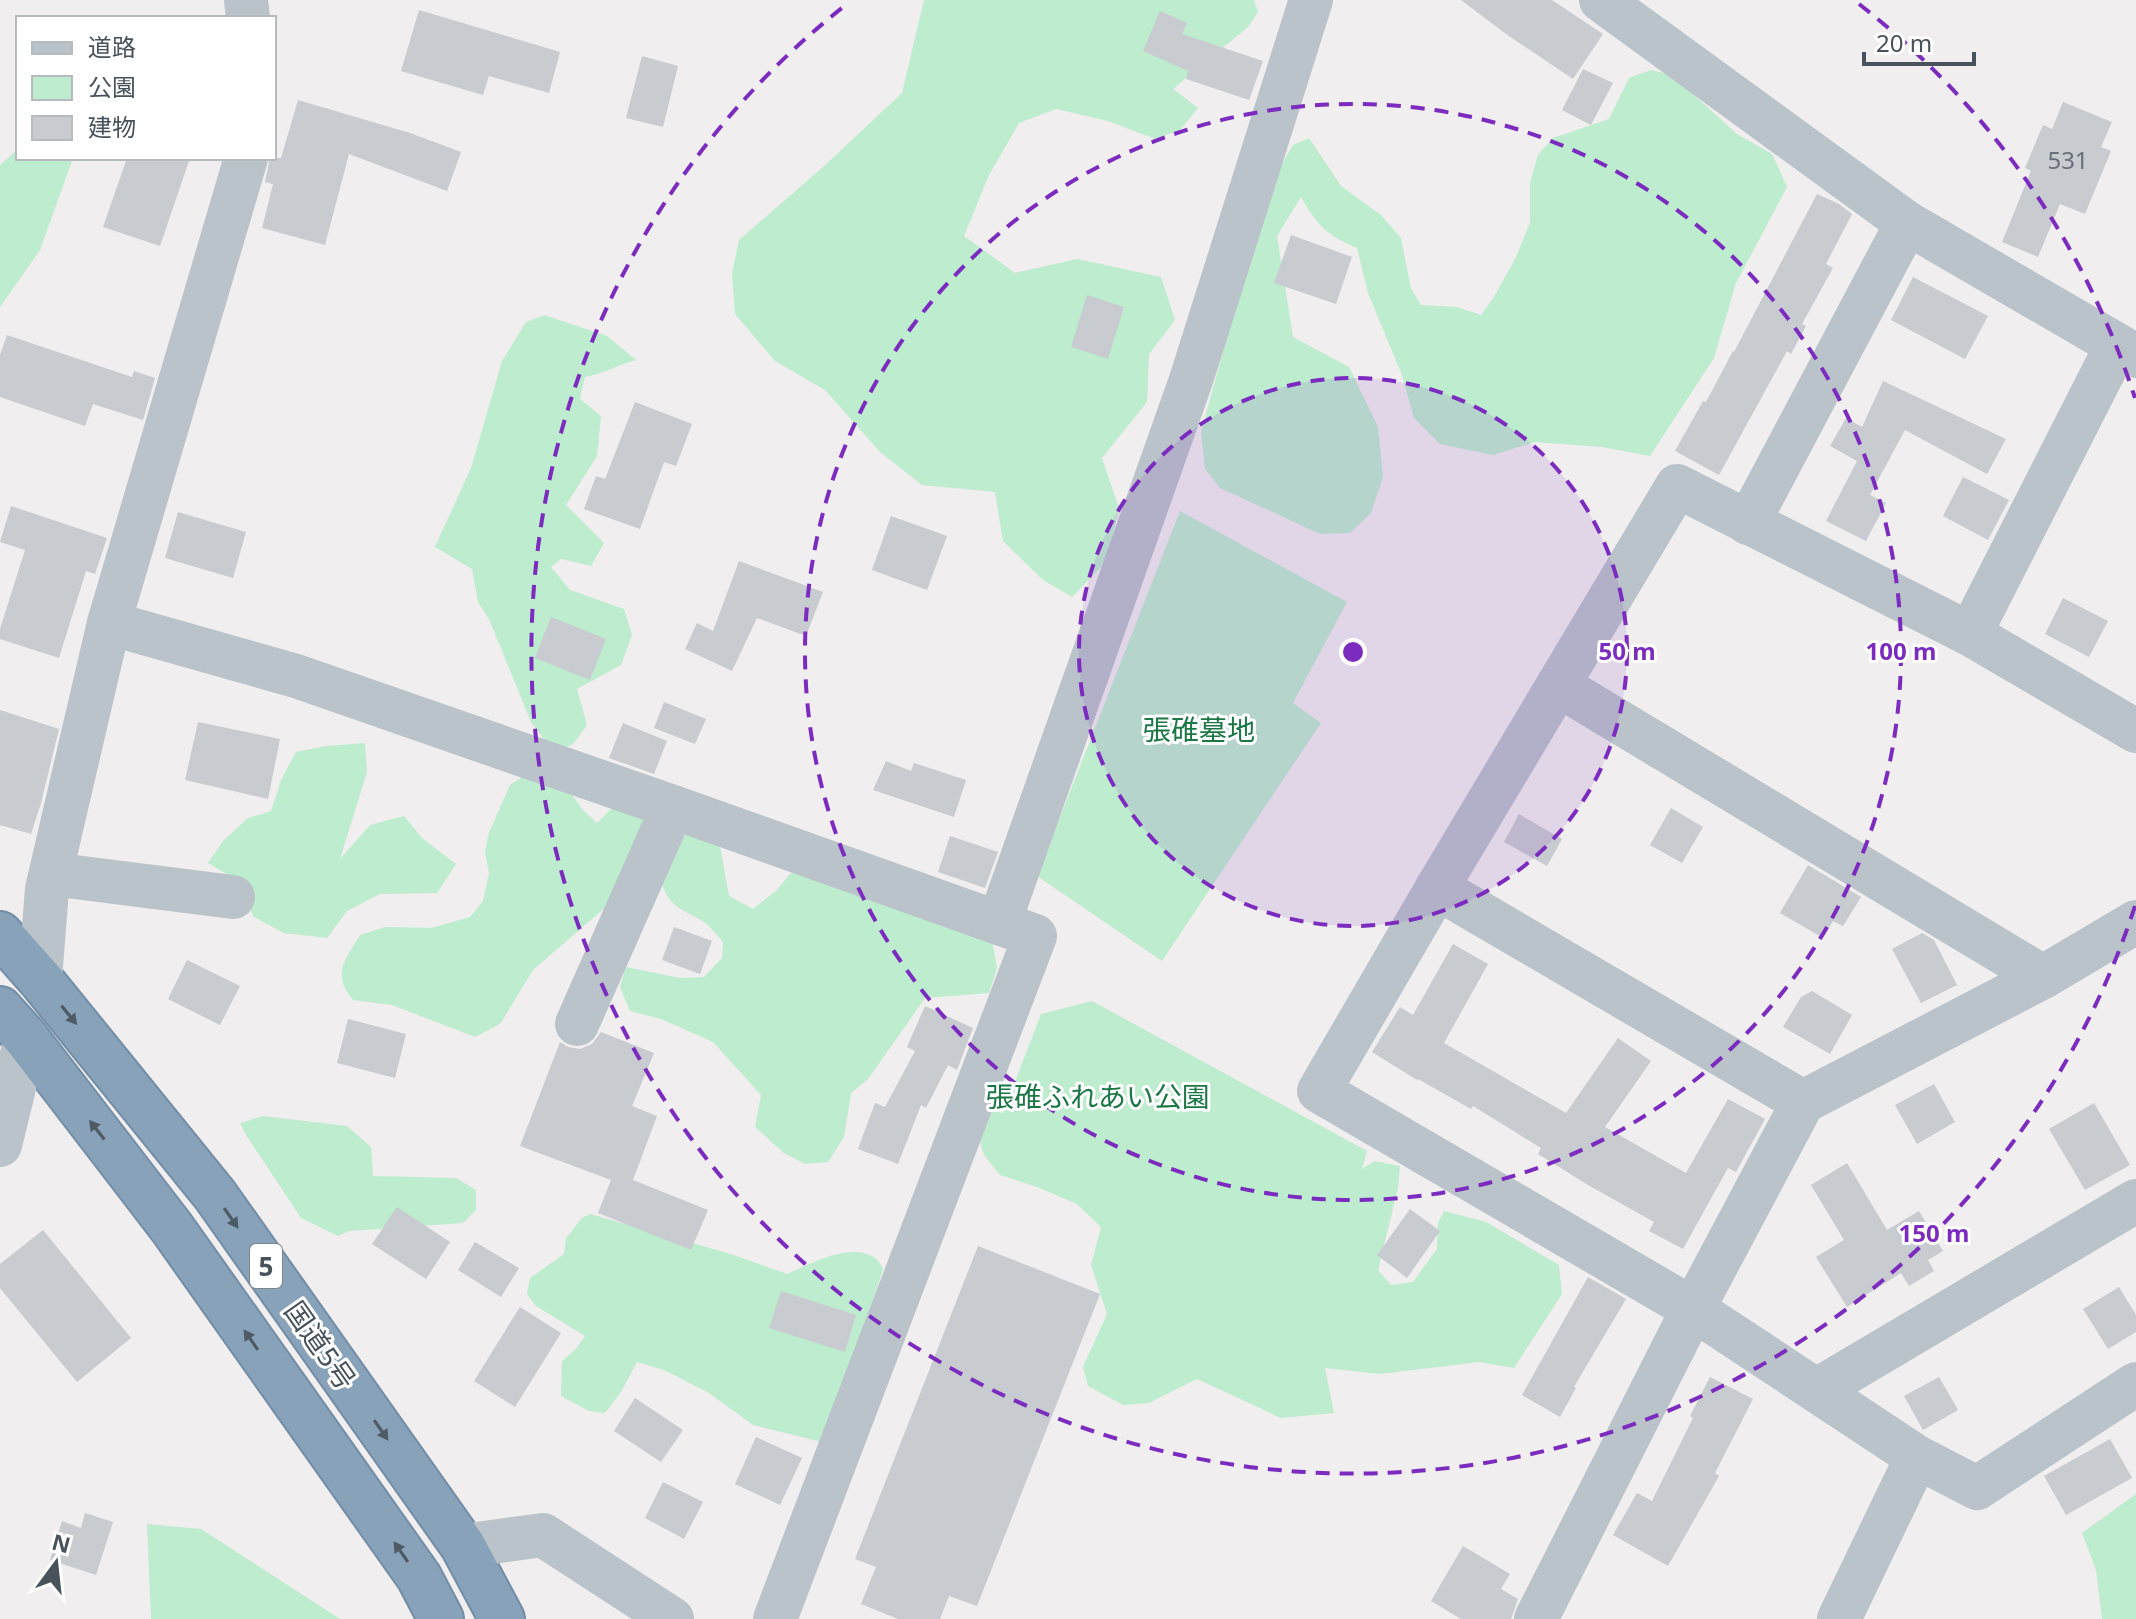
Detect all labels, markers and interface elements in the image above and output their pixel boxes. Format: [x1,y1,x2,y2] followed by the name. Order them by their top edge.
[16,16,276,160] legend
[1864,16,1974,66] scale bar
[1876,26,1932,59] text: 20 m
[88,30,136,63] text: 道路
[88,70,136,103] text: 公園
[88,110,136,143] text: 建物
[2047,143,2089,176] house number: 531
[1598,634,1656,667] text: 50 m
[1866,634,1936,667] text: 100 m
[1339,638,1367,666] centre of rings
[1143,710,1255,748] park label: 張碓墓地
[60,1005,77,1025] one-way arrow
[986,1077,1210,1115] park label: 張碓ふれあい公園
[90,1120,106,1141] one-way arrow
[223,1207,238,1228] one-way arrow
[1899,1216,1969,1249] text: 150 m
[250,1244,282,1288] road number: 5
[277,1293,365,1397] street label: 国道5号
[244,1329,259,1350] one-way arrow
[373,1420,388,1441] one-way arrow
[16,1523,96,1603] north arrow
[49,1526,74,1560] text: N
[394,1542,409,1563] one-way arrow

